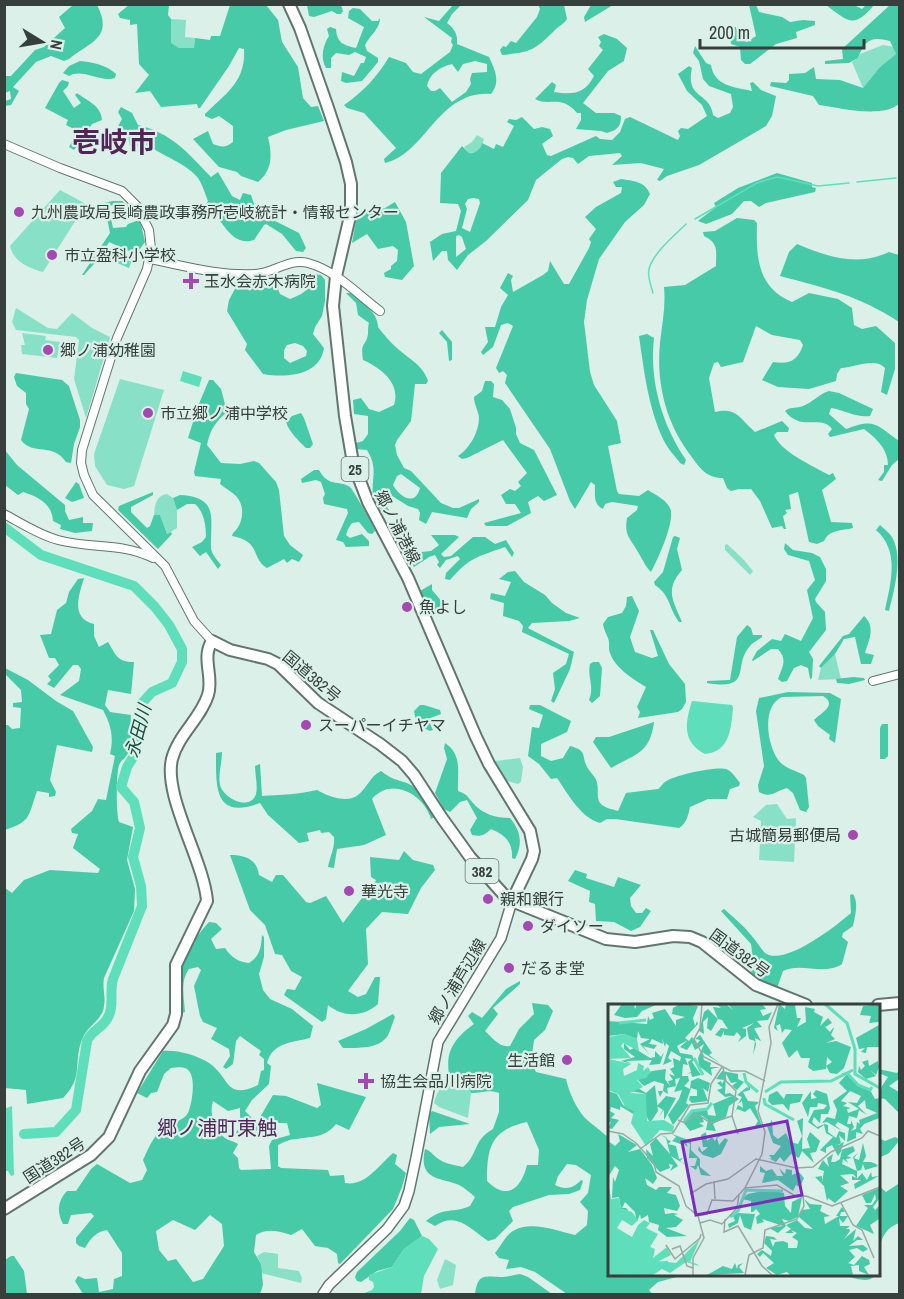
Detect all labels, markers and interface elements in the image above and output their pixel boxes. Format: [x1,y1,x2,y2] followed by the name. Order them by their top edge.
[12,12,72,72] north arrow
[700,12,864,50] scale bar
[709,20,750,45] text: 200 m
[45,38,68,52] text: N
[72,123,156,161] district label: 壱岐市
[31,201,399,223] place label: 九州農政局長崎農政事務所壱岐統計・情報センター
[12,205,26,219] marker: 九州農政局長崎農政事務所壱岐統計・情報センター
[64,244,176,266] place label: 市立盈科小学校
[45,248,59,262] marker: 市立盈科小学校
[204,270,316,292] place label: 玉水会赤木病院
[182,272,200,290] marker: 玉水会赤木病院
[60,339,156,361] place label: 郷ノ浦幼稚園
[41,343,55,357] marker: 郷ノ浦幼稚園
[160,402,288,424] place label: 市立郷ノ浦中学校
[141,406,155,420] marker: 市立郷ノ浦中学校
[342,457,368,481] road number: 25
[370,486,426,568] street label: 郷ノ浦港線
[419,596,467,618] place label: 魚よし
[400,600,414,614] marker: 魚よし
[278,645,346,707] street label: 国道382号
[119,700,158,760] water label: 永田川
[318,714,446,736] place label: スーパーイチヤマ
[299,718,313,732] marker: スーパーイチヤマ
[729,824,841,846] place label: 古城簡易郵便局
[846,828,860,842] marker: 古城簡易郵便局
[466,859,498,883] road number: 382
[361,880,409,902] place label: 華光寺
[342,884,356,898] marker: 華光寺
[500,888,564,910] place label: 親和銀行
[481,892,495,906] marker: 親和銀行
[540,915,604,937] place label: ダイソー
[521,919,535,933] marker: ダイソー
[705,924,775,982] street label: 国道382号
[423,934,491,1028] street label: 郷ノ浦芦辺線
[521,957,585,979] place label: だるま堂
[502,961,516,975] marker: だるま堂
[608,1004,880,1275] inset map
[507,1049,555,1071] place label: 生活館
[560,1053,574,1067] marker: 生活館
[380,1070,492,1092] place label: 協生会品川病院
[357,1072,375,1090] marker: 協生会品川病院
[157,1114,277,1141] district label: 郷ノ浦町東触
[19,1132,89,1188] street label: 国道382号

